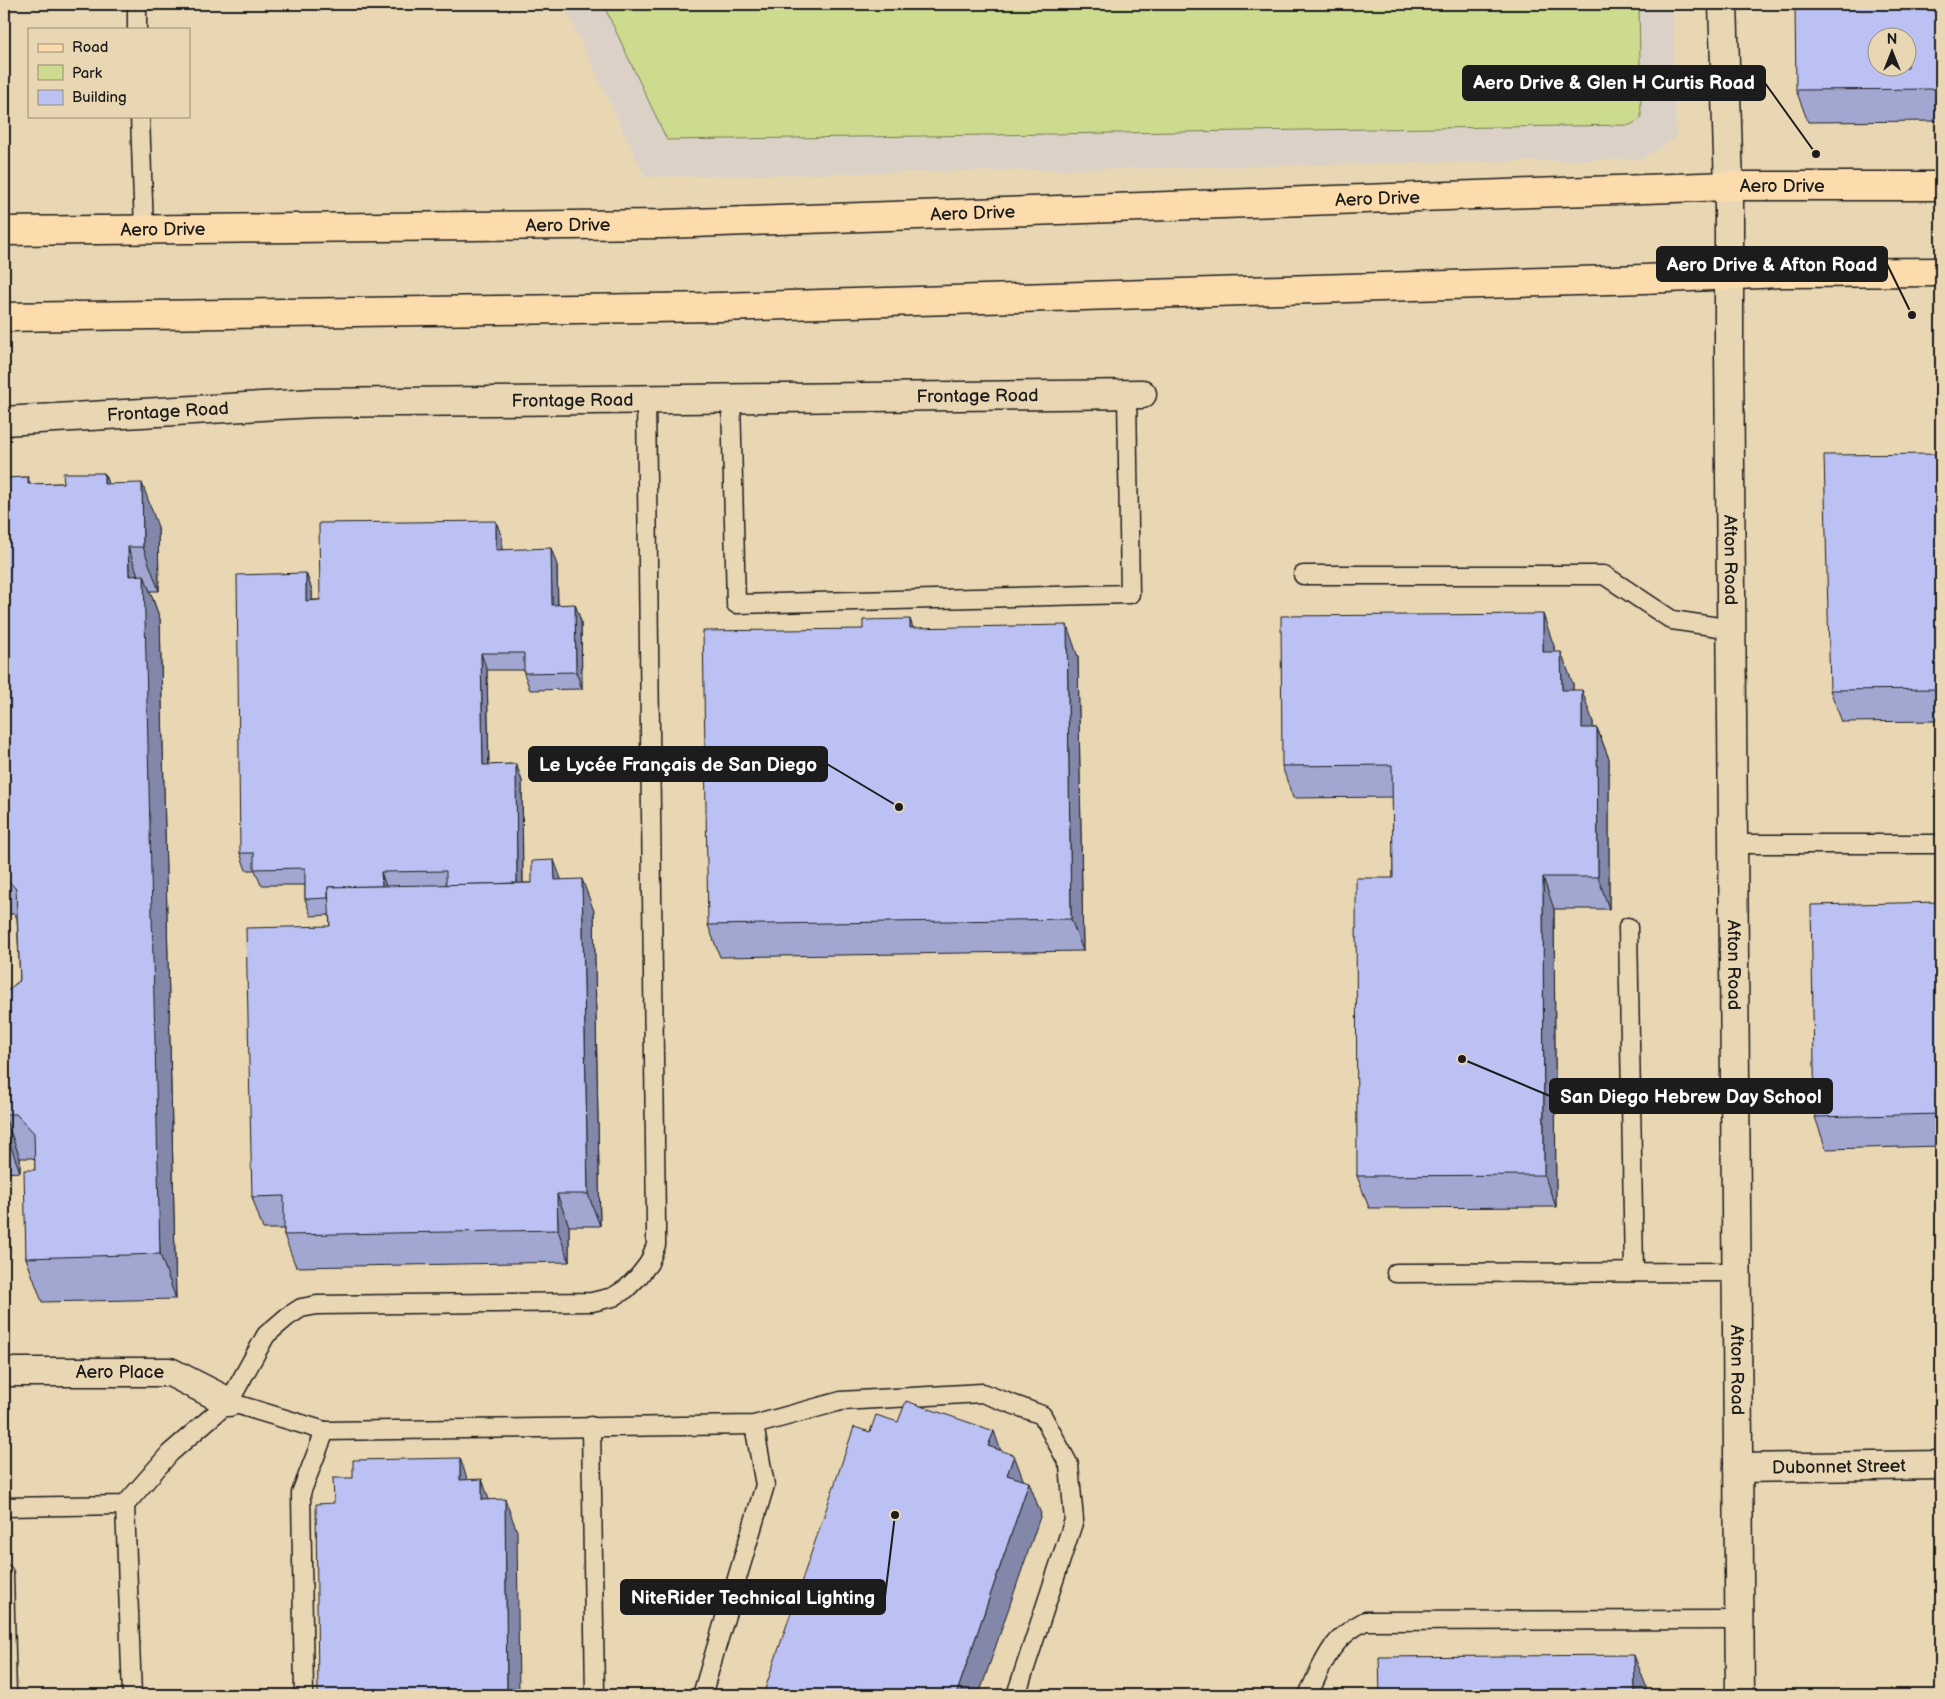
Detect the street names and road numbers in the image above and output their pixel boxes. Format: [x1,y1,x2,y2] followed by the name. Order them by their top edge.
[1740,176,1825,197] street label: Aero Drive
[1335,187,1421,211] street label: Aero Drive
[930,201,1016,225] street label: Aero Drive
[525,214,611,236] street label: Aero Drive
[120,218,206,240] street label: Aero Drive
[916,385,1039,407] street label: Frontage Road
[511,389,634,411] street label: Frontage Road
[106,397,229,426] street label: Frontage Road
[1720,515,1742,605] street label: Afton Road
[1723,920,1745,1010] street label: Afton Road
[1726,1325,1748,1415] street label: Afton Road
[76,1362,164,1383] street label: Aero Place
[1772,1455,1907,1478] street label: Dubonnet Street

